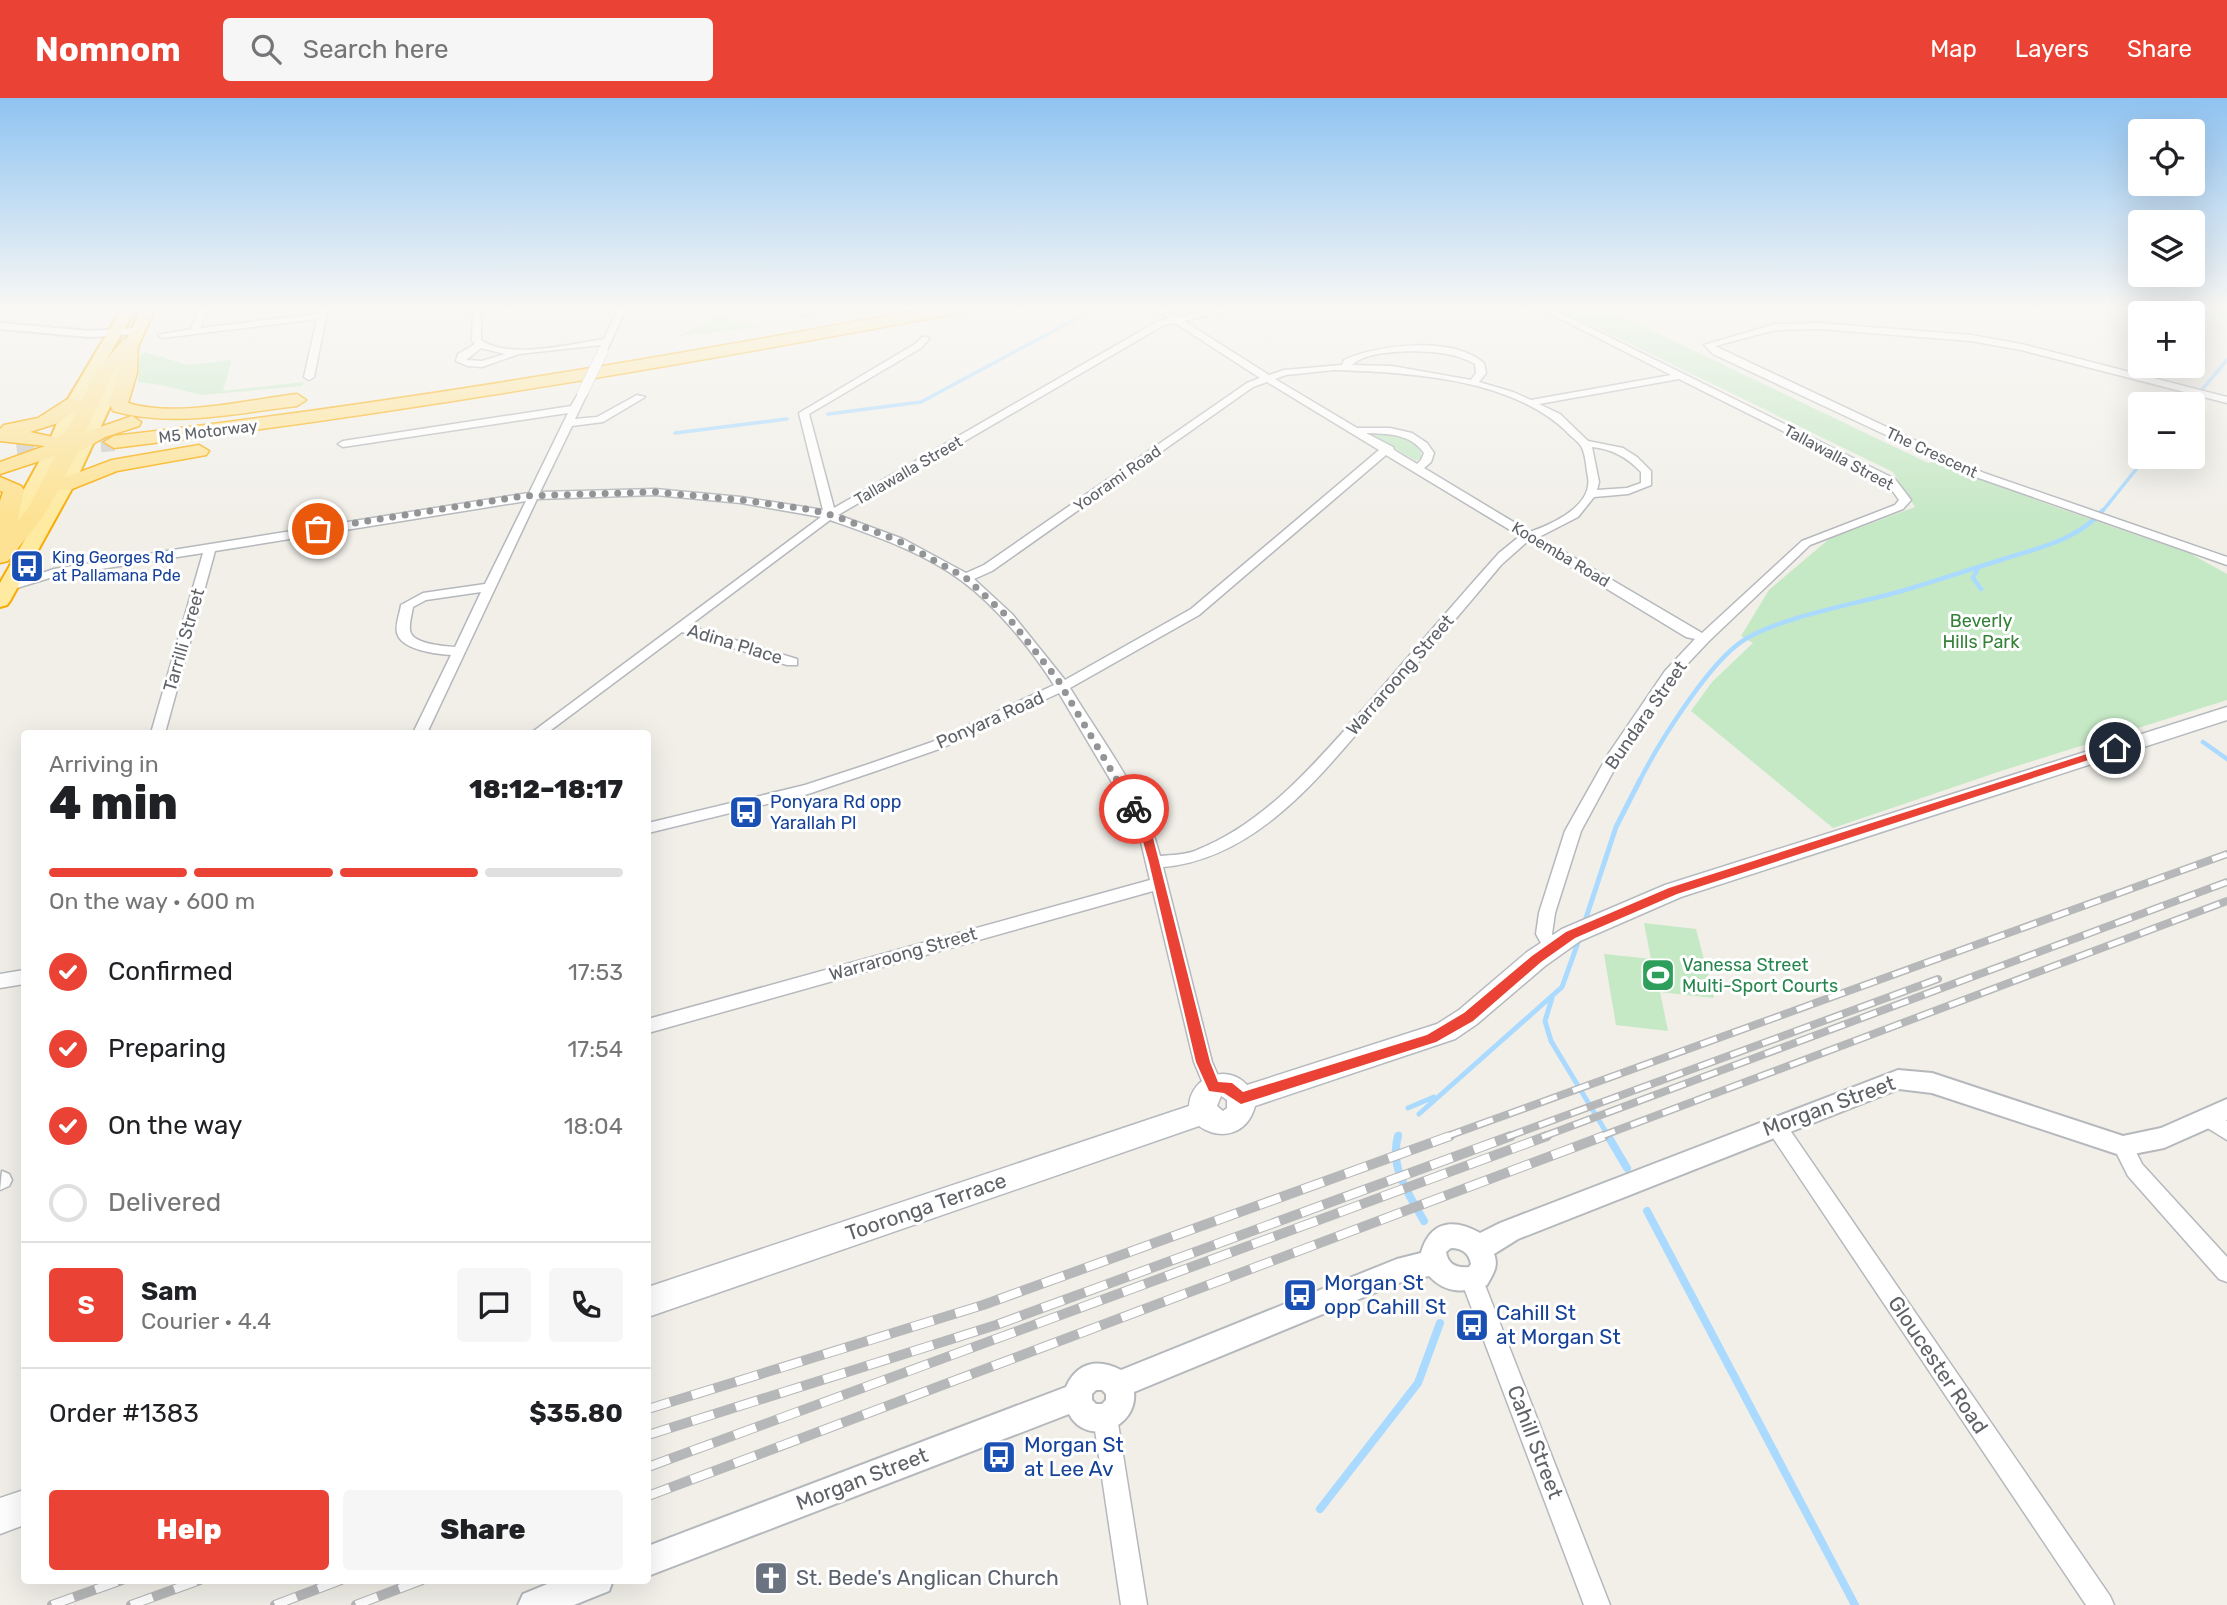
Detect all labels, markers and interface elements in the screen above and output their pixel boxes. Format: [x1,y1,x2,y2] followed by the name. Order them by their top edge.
[223,18,713,81] search box
[35,30,181,69] text: Nomnom
[247,30,285,68] icon: search
[303,34,449,65] text: Search here
[1930,35,1977,63] text: Map
[2015,35,2089,63] text: Layers
[2127,35,2192,63] text: Share
[2128,119,2205,469] map controls
[2128,119,2205,196] button: locate
[2128,210,2205,287] button: layers
[2128,301,2205,378] button: +
[2128,392,2205,469] button: −
[158,416,259,447] street label: M5 Motorway
[1781,421,1897,494] street label: Tallawalla Street
[1883,423,1981,482] street label: The Crescent
[851,432,966,509] street label: Tallawalla Street
[1070,441,1165,515] street label: Yoorami Road
[288,499,348,559] pin
[299,510,337,548] icon: bag
[1508,518,1613,591] street label: Kooemba Road
[8,547,46,585] bus stop icon: King Georges Rd at Pallamana Pde
[52,548,181,585] place label: King Georges Rd at Pallamana Pde
[159,586,209,694] street label: Tarrilli Street
[1342,610,1458,740] street label: Warraroong Street
[1943,610,2020,653] park label: Beverly Hills Park
[685,619,785,669] street label: Adina Place
[1600,656,1692,774] street label: Bundara Street
[933,686,1047,754] street label: Ponyara Road
[2085,718,2145,778] pin
[2096,729,2134,767] icon: home
[49,750,159,778] text: Arriving in
[469,774,623,805] text: 18:12–18:17
[1099,774,1169,844] courier
[49,776,178,831] text: 4 min
[1115,790,1153,828] icon: bike
[770,791,902,834] place label: Ponyara Rd opp Yarallah Pl
[727,793,765,831] bus stop icon: Ponyara Rd opp Yarallah Pl
[49,887,255,915] text: On the way · 600 m
[826,922,980,986] street label: Warraroong Street
[49,953,87,991] icon: check
[1682,954,1838,997] place label: Vanessa Street Multi-Sport Courts
[108,956,233,987] text: Confirmed
[1639,956,1677,994] sports icon: Vanessa Street Multi-Sport Courts
[568,958,623,986] text: 17:53
[49,1030,87,1068] icon: check
[108,1033,226,1064] text: Preparing
[568,1035,623,1063] text: 17:54
[1759,1070,1899,1141] street label: Morgan Street
[49,1107,87,1145] icon: check
[108,1110,242,1141] text: On the way
[564,1112,623,1140] text: 18:04
[842,1167,1009,1246] street label: Tooronga Terrace
[108,1187,221,1218] text: Delivered
[457,1268,531,1342] button: chat
[549,1268,623,1342] button: phone
[1324,1270,1446,1319] place label: Morgan St opp Cahill St
[141,1276,197,1307] text: Sam
[1281,1276,1319,1314] bus stop icon: Morgan St opp Cahill St
[77,1290,95,1321] text: S
[1883,1291,1994,1438] street label: Gloucester Road
[1496,1300,1621,1349] place label: Cahill St at Morgan St
[1453,1306,1491,1344] bus stop icon: Cahill St at Morgan St
[141,1307,271,1335] text: Courier · 4.4
[1502,1382,1569,1502] street label: Cahill Street
[49,1398,199,1429] text: Order #1383
[529,1398,623,1429] text: $35.80
[1024,1432,1124,1481] place label: Morgan St at Lee Av
[980,1438,1018,1476] bus stop icon: Morgan St at Lee Av
[792,1442,931,1515] street label: Morgan Street
[49,1490,329,1570] button: Help
[343,1490,623,1570] button: Share
[752,1559,790,1597] church icon: St. Bede's Anglican Church
[796,1565,1059,1590] place label: St. Bede's Anglican Church

